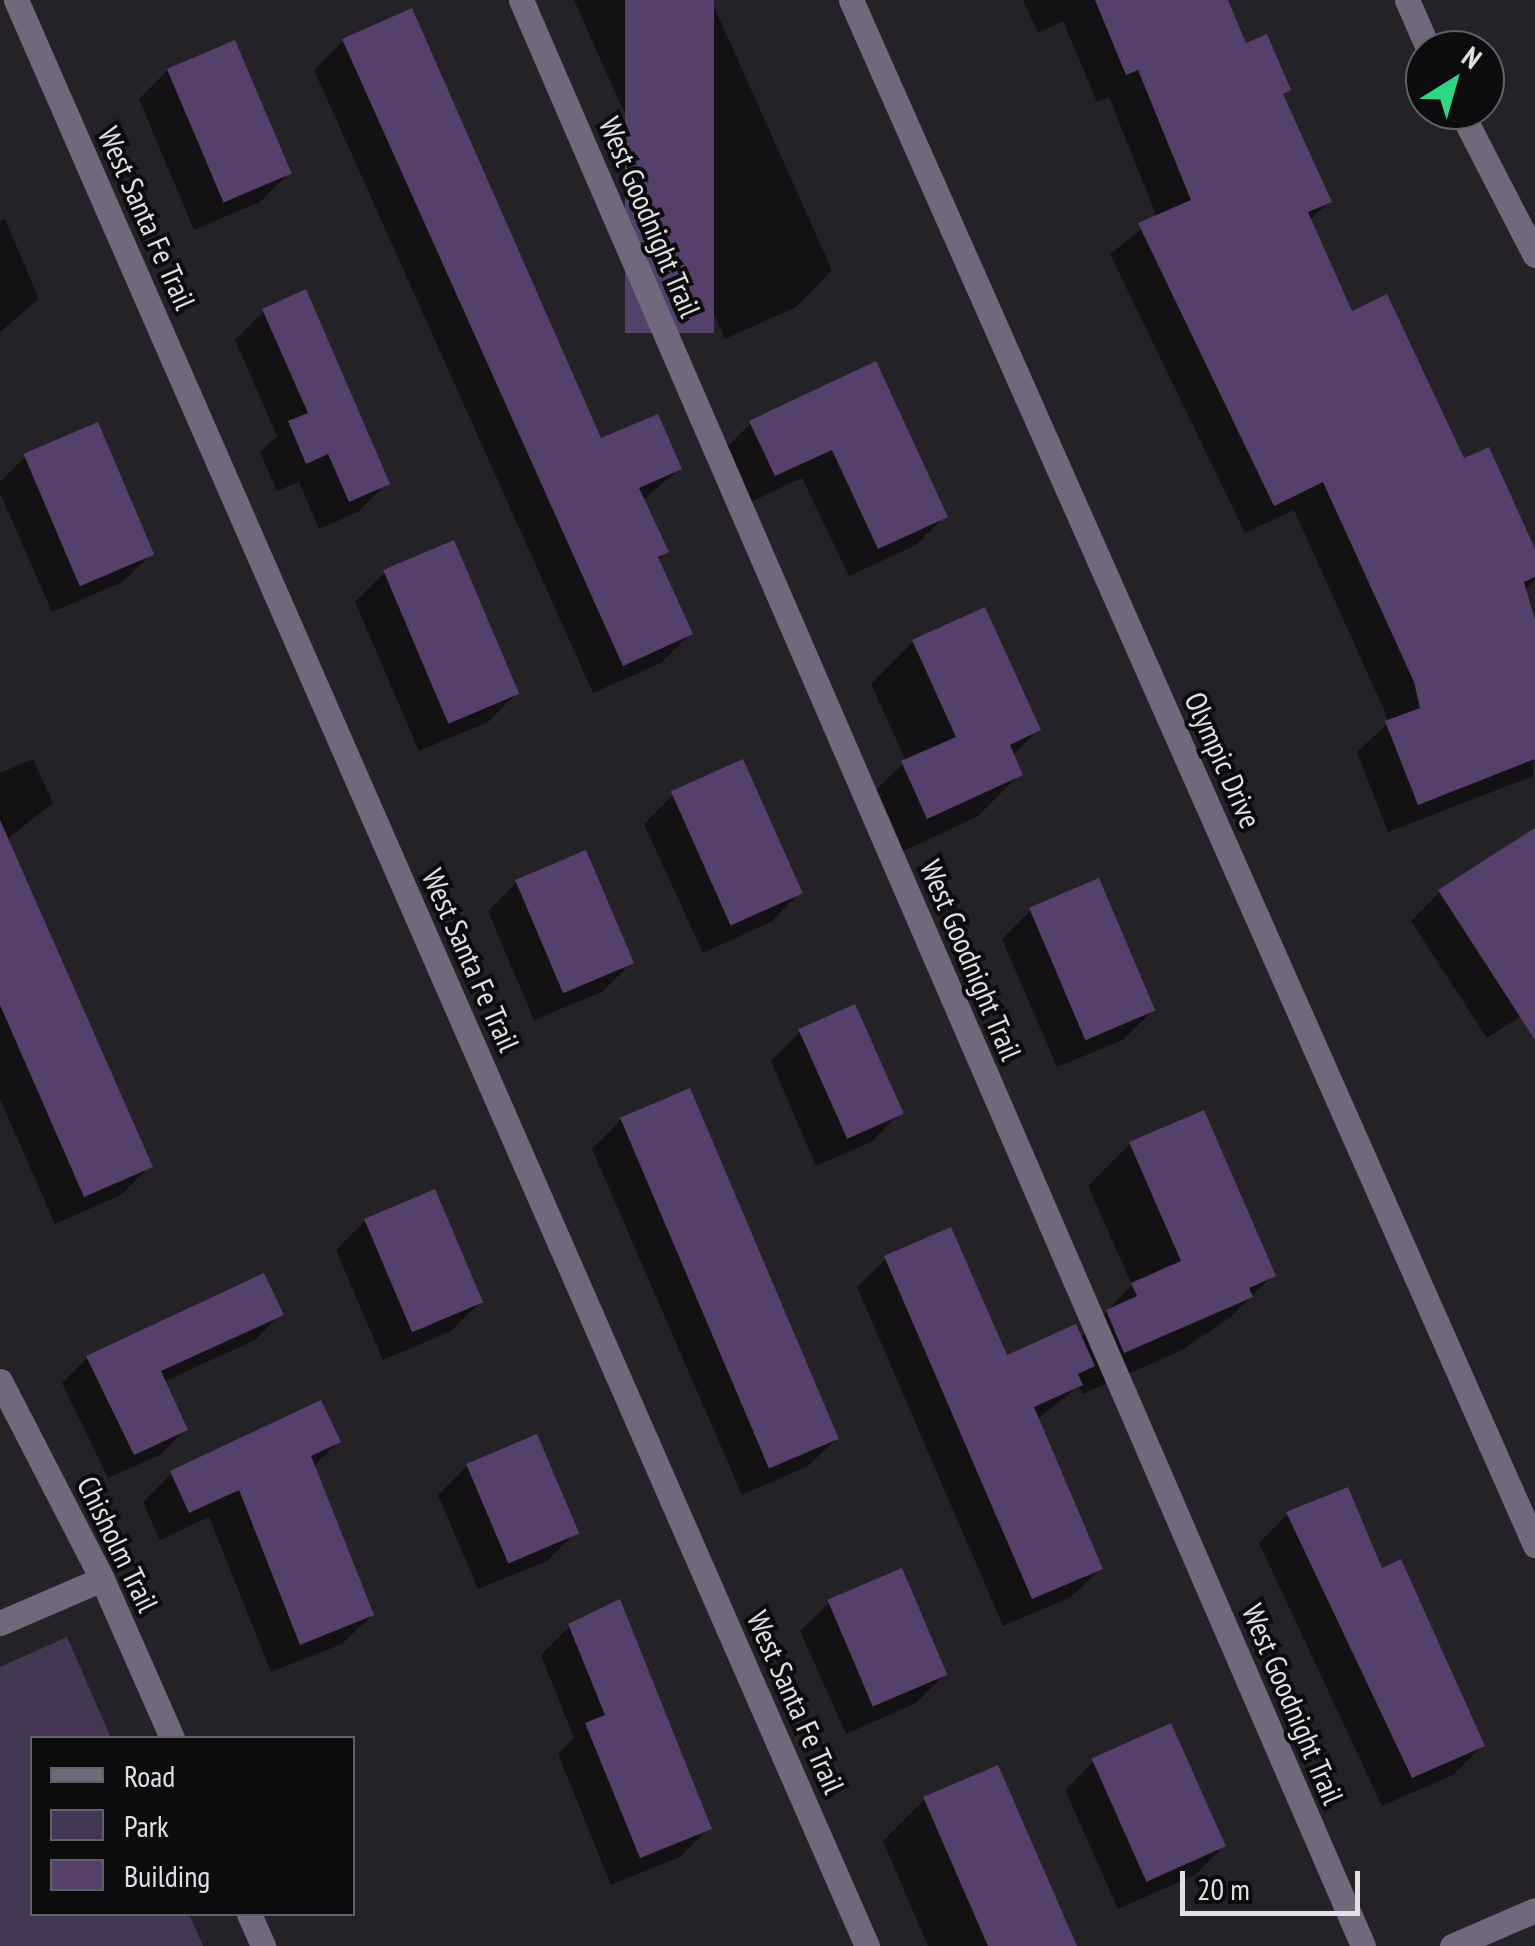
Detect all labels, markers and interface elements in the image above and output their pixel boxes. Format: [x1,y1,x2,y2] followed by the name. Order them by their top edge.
[1405,30,1505,130] north arrow
[1455,38,1489,77] text: N
[591,111,709,323] street label: West Goodnight Trail
[91,121,203,315] street label: West Santa Fe Trail
[1177,686,1269,834] street label: Olympic Drive
[912,854,1030,1066] street label: West Goodnight Trail
[415,863,527,1057] street label: West Santa Fe Trail
[70,1470,166,1618] street label: Chisholm Trail
[1234,1598,1352,1810] street label: West Goodnight Trail
[740,1605,852,1799] street label: West Santa Fe Trail
[30,1736,355,1916] legend
[124,1756,175,1795] text: Road
[124,1806,169,1845] text: Park
[1185,1851,1365,1913] scale bar
[124,1856,210,1895] text: Building
[1197,1869,1250,1908] text: 20 m

